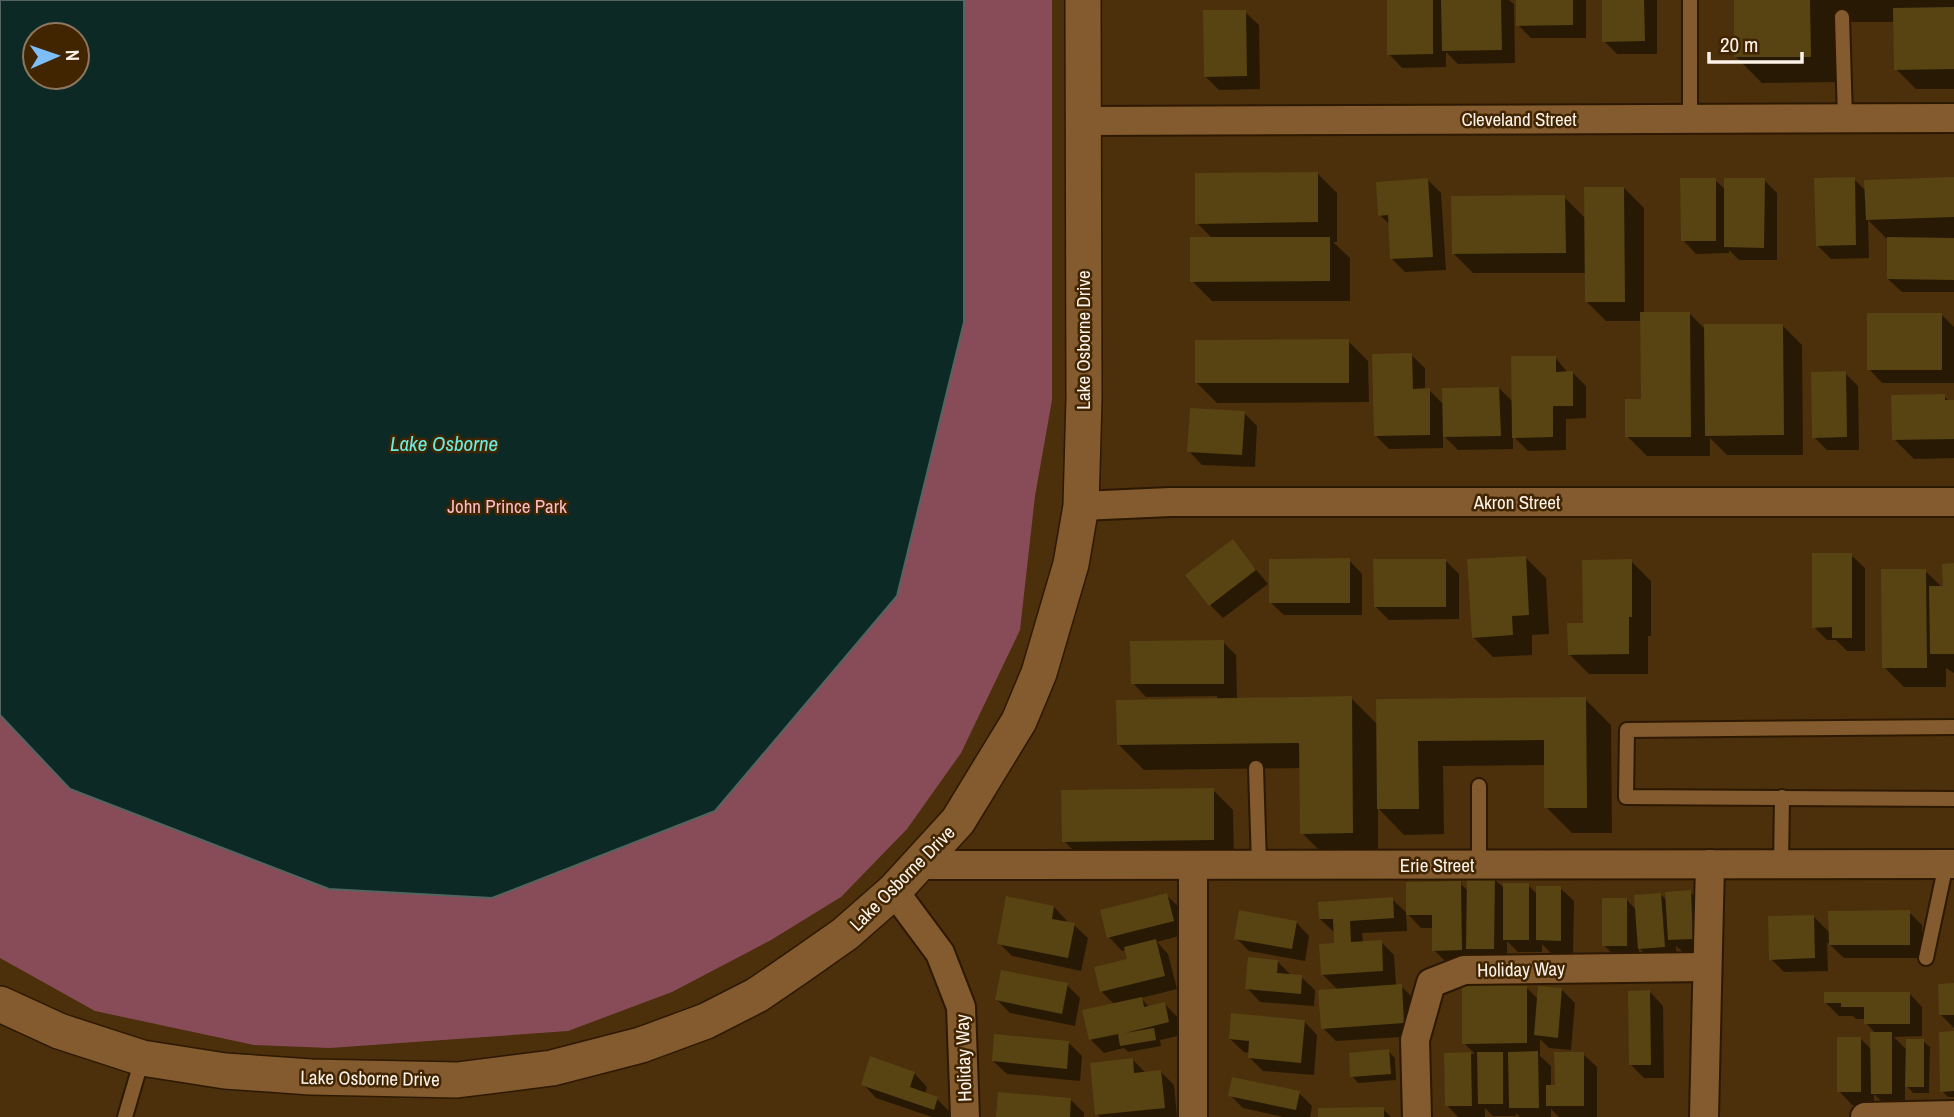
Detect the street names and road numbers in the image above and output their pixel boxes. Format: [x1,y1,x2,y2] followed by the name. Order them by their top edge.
[1461,106,1577,132] street label: Cleveland Street
[1070,270,1096,410] street label: Lake Osborne Drive
[1473,489,1561,515] street label: Akron Street
[844,820,960,936] street label: Lake Osborne Drive
[1400,852,1475,878] street label: Erie Street
[1477,955,1565,983] street label: Holiday Way
[948,1013,978,1102] street label: Holiday Way
[300,1064,440,1092] street label: Lake Osborne Drive

